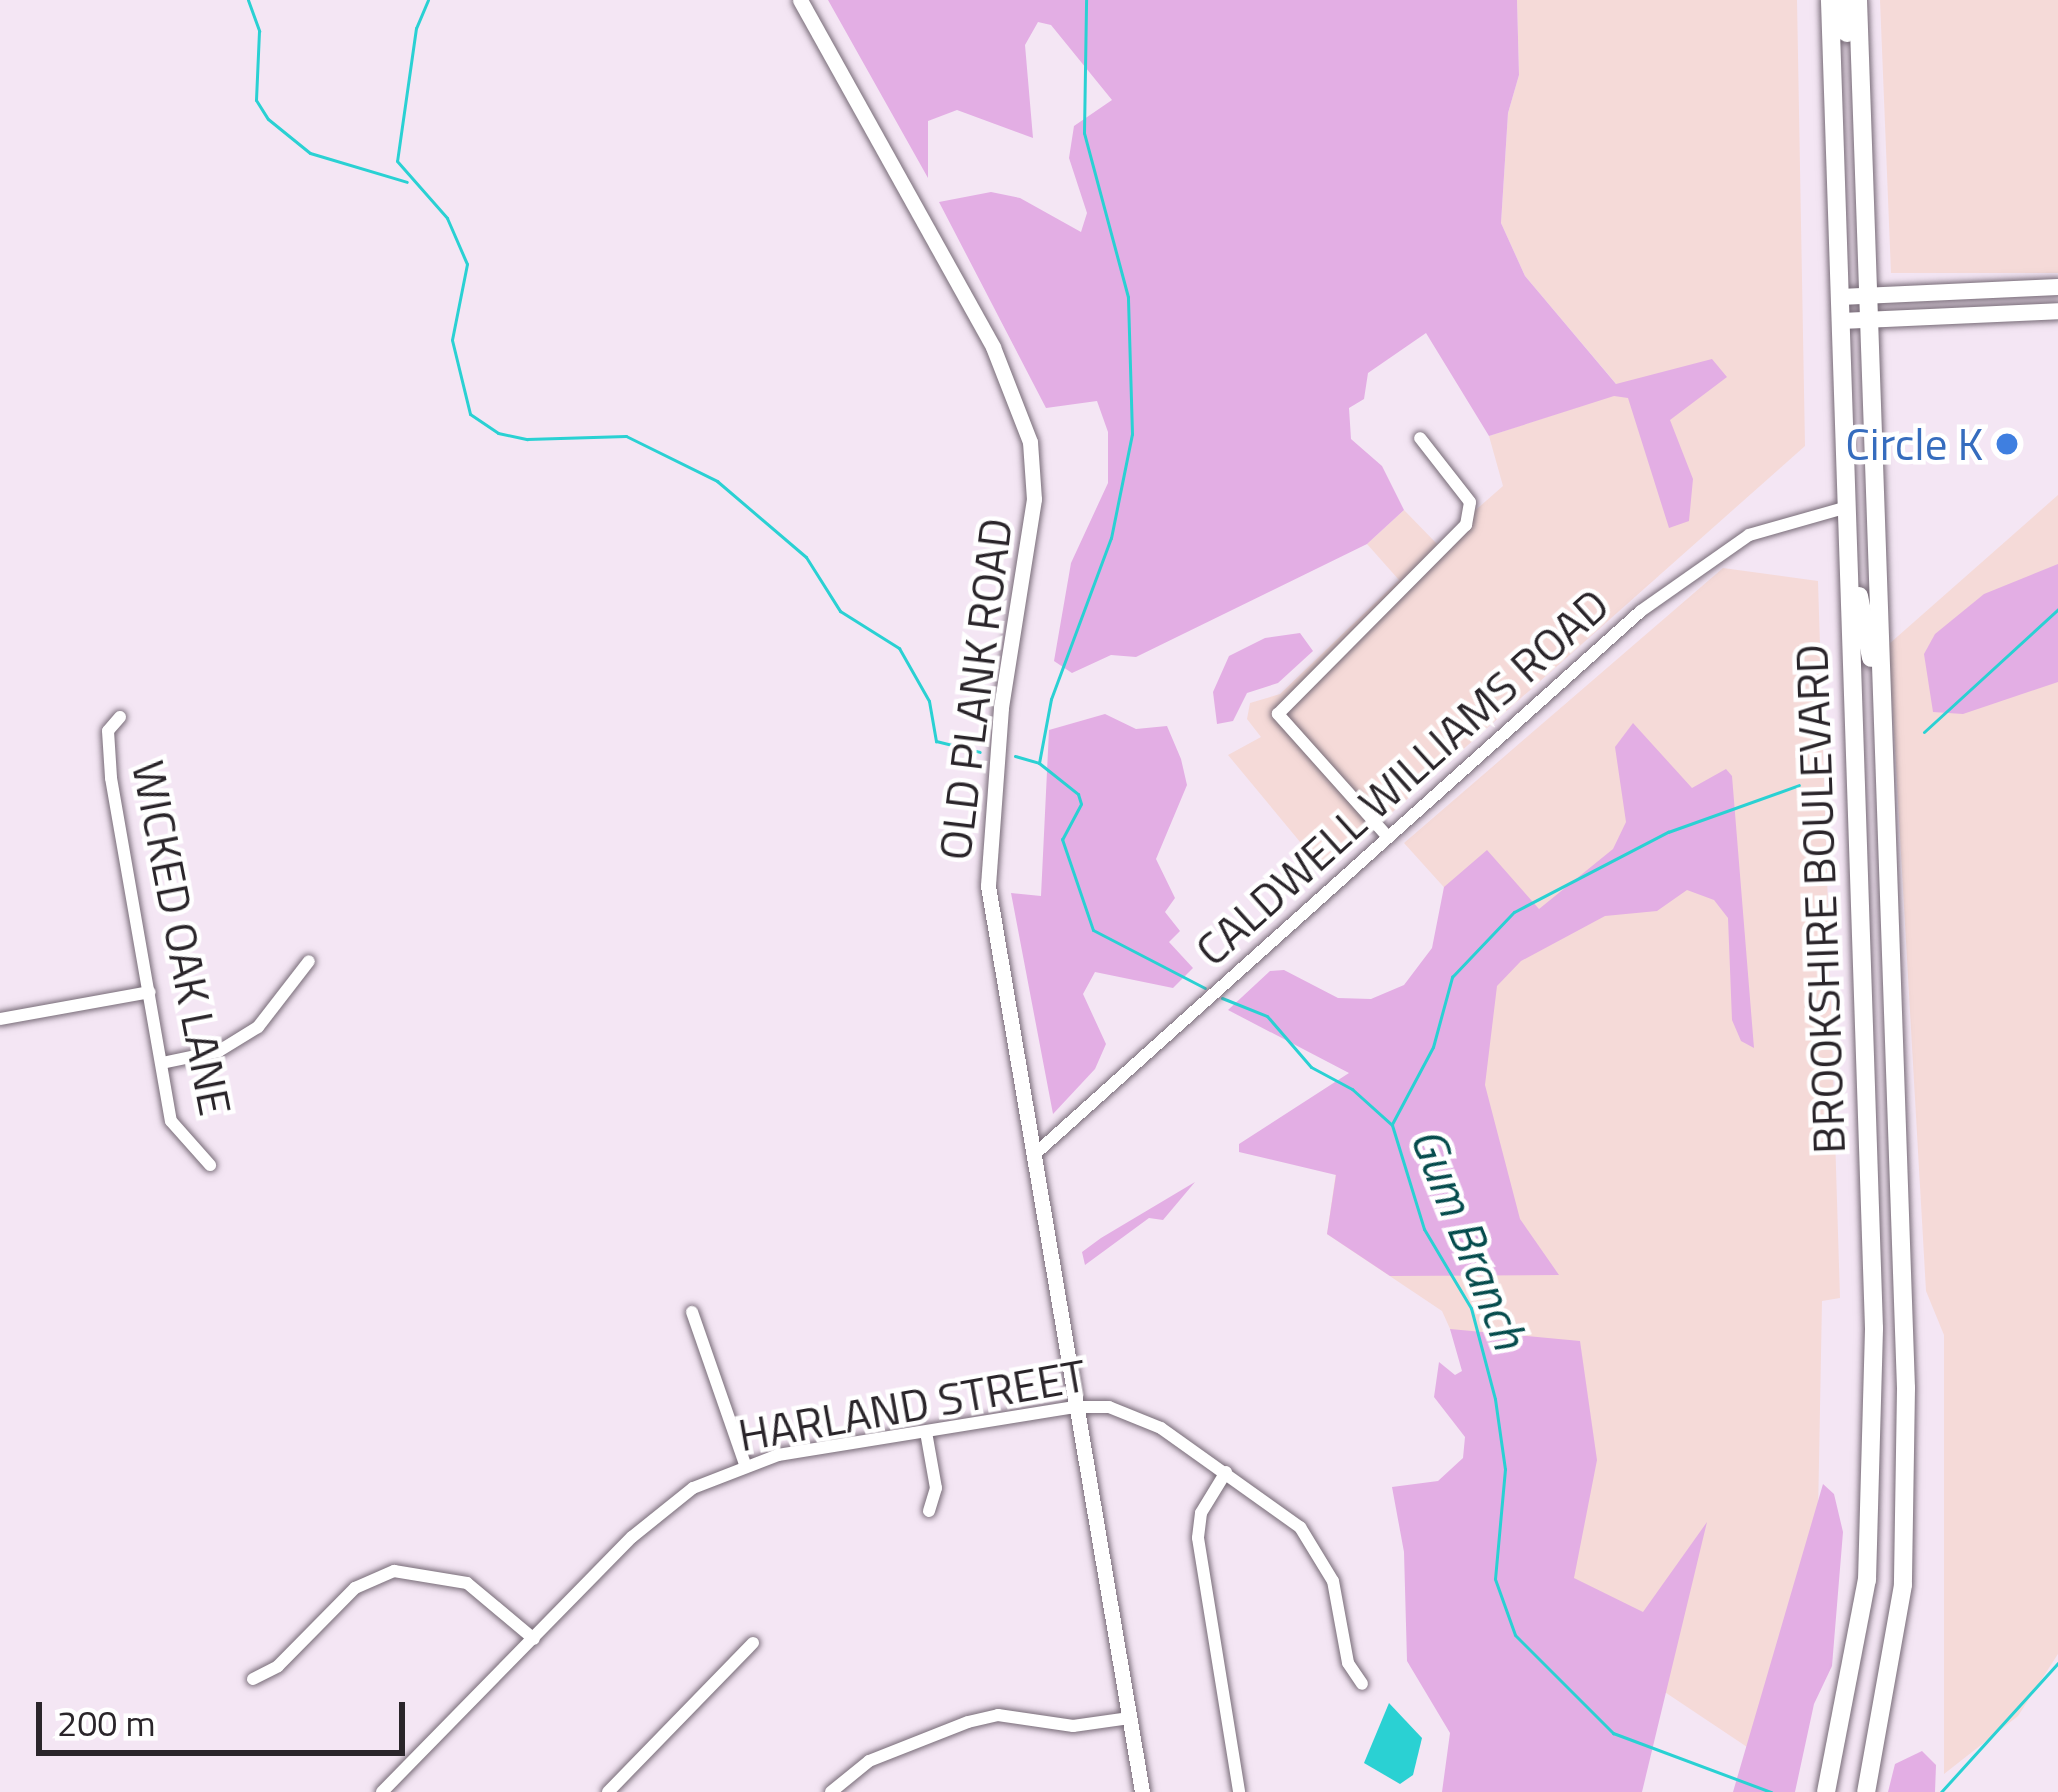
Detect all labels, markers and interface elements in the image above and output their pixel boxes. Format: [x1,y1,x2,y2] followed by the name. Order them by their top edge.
[1845,417,1983,471] place label: Circle K
[1994,431,2020,457] marker: Circle K
[927,515,1023,863] street label: OLD PLANK ROAD
[1185,578,1619,976] street label: CALDWELL WILLIAMS ROAD
[1784,643,1856,1155] street label: BROOKSHIRE BOULEVARD
[121,756,243,1120] street label: WICKED OAK LANE
[1399,1119,1539,1357] water label: Gum Branch
[734,1348,1090,1462] street label: HARLAND STREET
[42,1678,411,1752] scale bar
[57,1695,156,1750] text: 200 m

